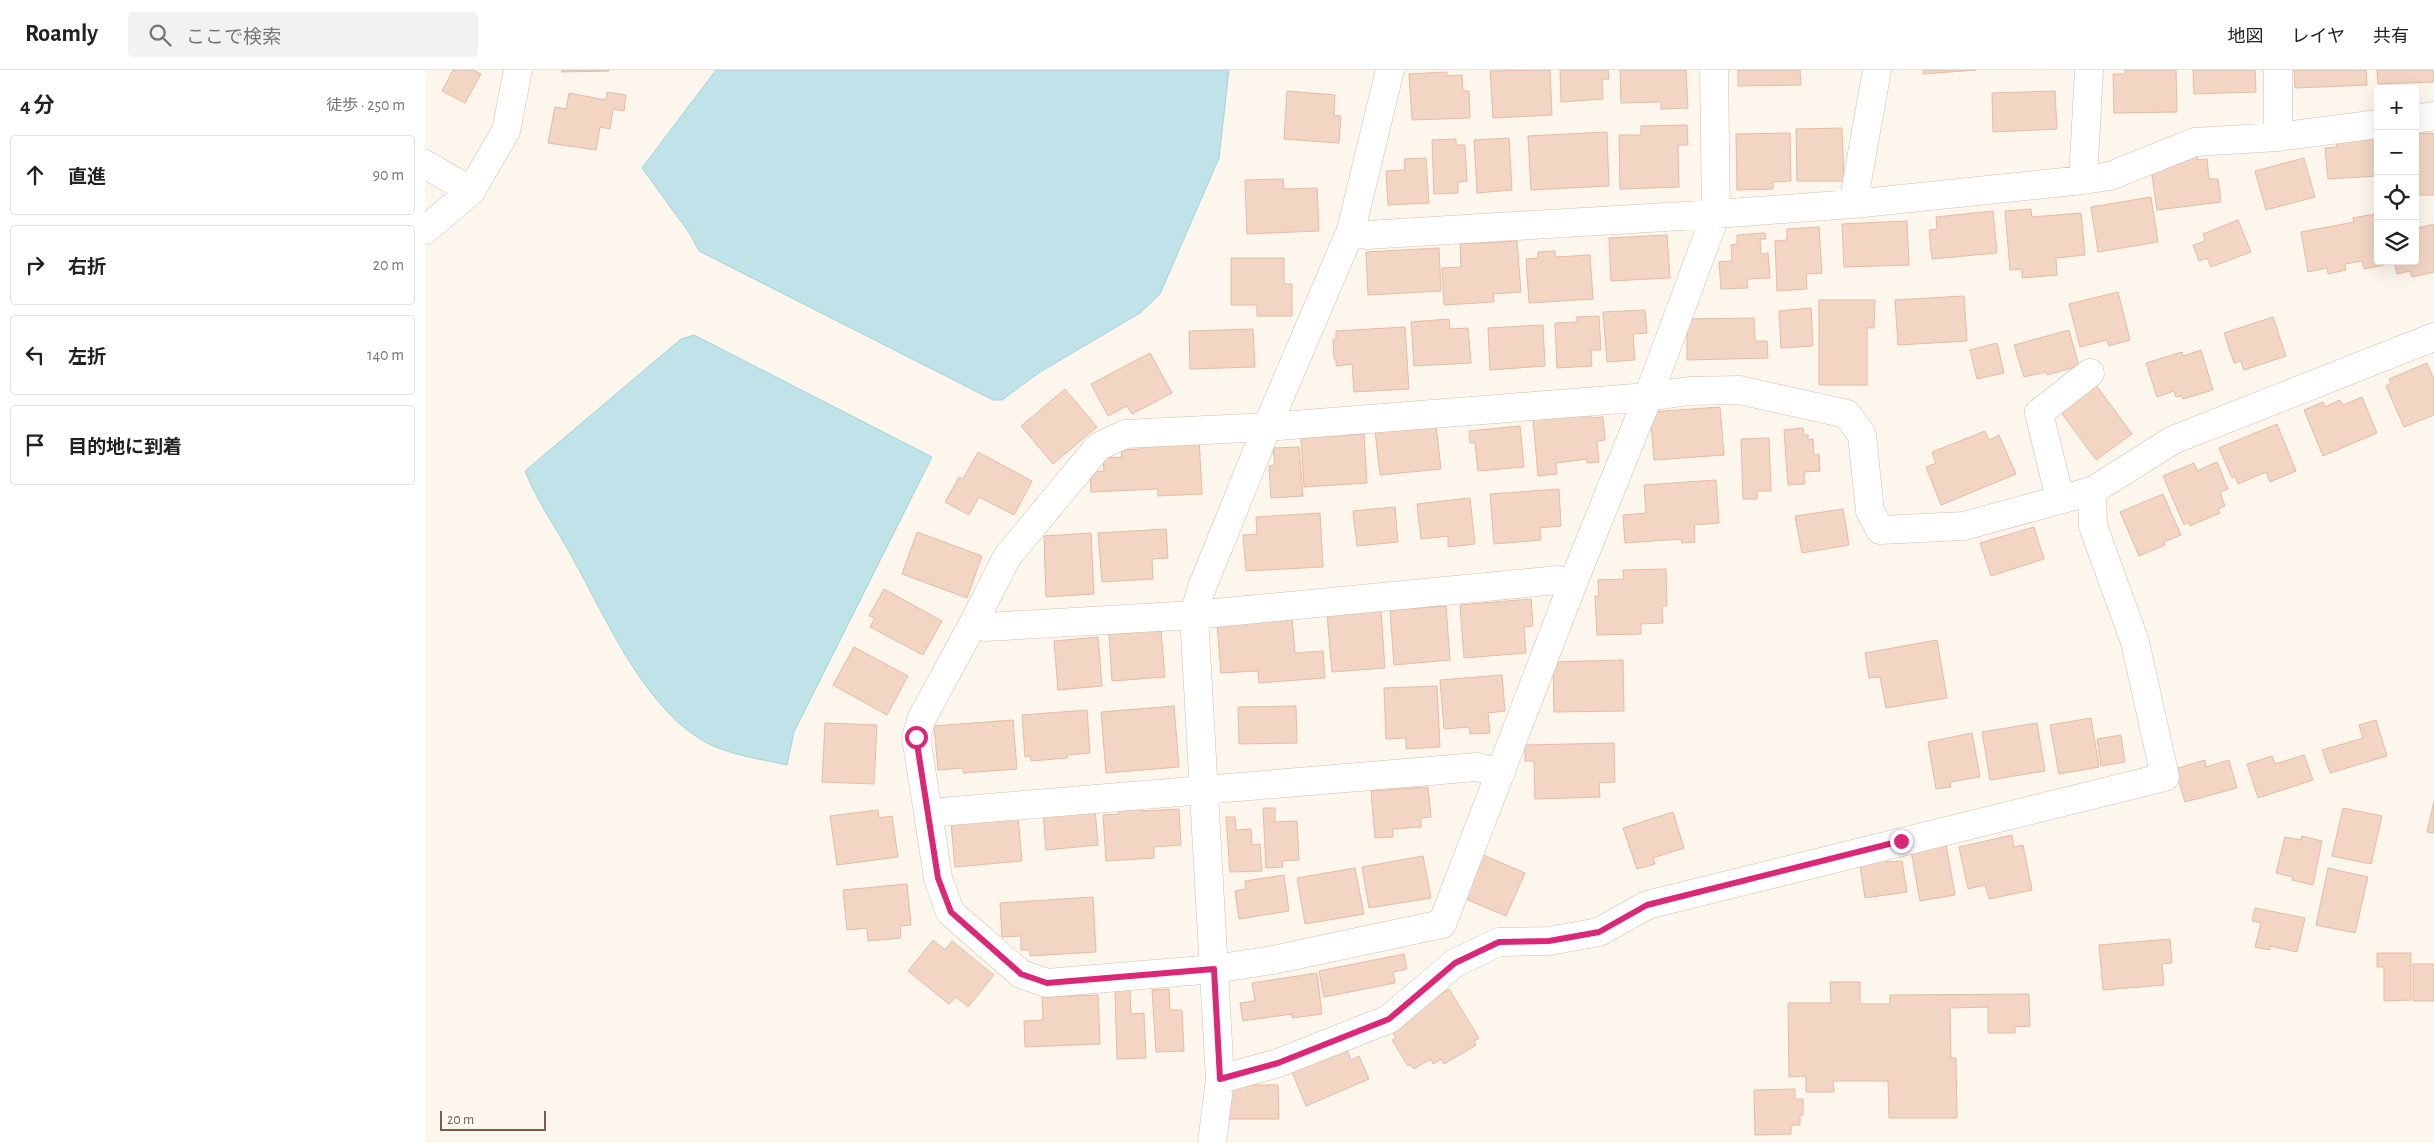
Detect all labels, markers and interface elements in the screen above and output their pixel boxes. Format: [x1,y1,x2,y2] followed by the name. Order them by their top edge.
[128,12,478,57] search box
[146,21,174,49] icon: search
[25,22,98,46] text: Roamly
[186,28,281,47] text: ここで検索
[2228,28,2264,46] text: 地図
[2292,28,2345,46] text: レイヤ
[2373,28,2409,46] text: 共有
[2374,85,2419,265] map controls
[2374,85,2419,130] button: +
[20,95,55,116] text: 4 分
[326,97,405,113] text: 徒歩 · 250 m
[2374,130,2419,175] button: −
[21,161,49,189] icon: ahead
[373,167,404,183] text: 90 m
[68,168,106,187] text: 直進
[2374,175,2419,220] button: locate
[2374,220,2419,265] button: layers
[21,251,49,279] icon: right
[373,257,404,273] text: 20 m
[68,258,106,277] text: 右折
[21,341,49,369] icon: left
[367,347,404,363] text: 140 m
[68,348,106,367] text: 左折
[21,431,49,459] icon: arrive
[68,438,182,457] text: 目的地に到着
[905,726,928,749] route start
[1890,830,1913,853] route end
[440,1108,546,1131] scale bar
[447,1113,474,1127] text: 20 m

